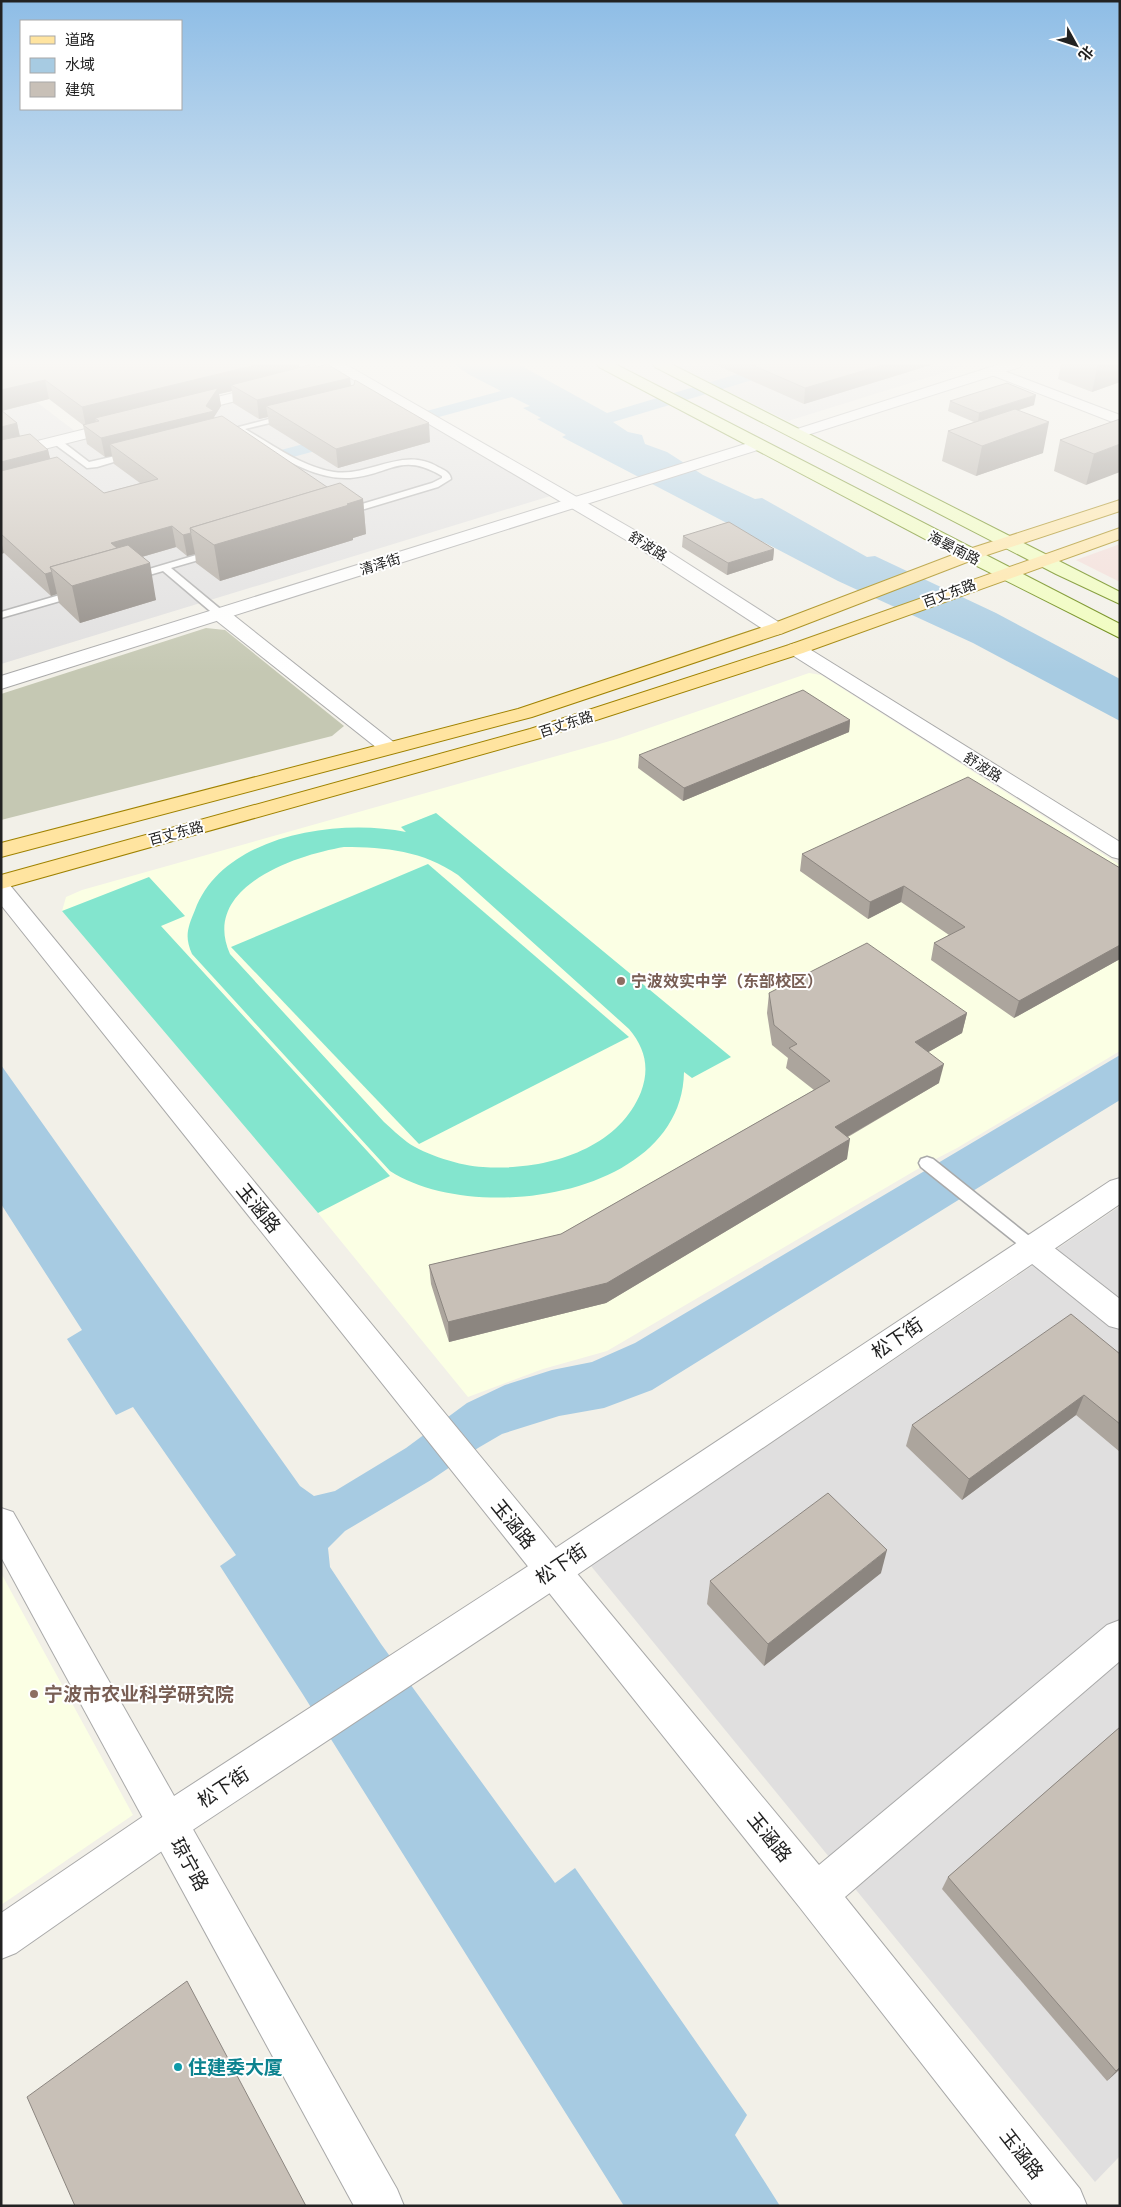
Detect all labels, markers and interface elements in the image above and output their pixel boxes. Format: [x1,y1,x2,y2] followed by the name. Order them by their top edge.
[20,20,182,110] legend
[1051,20,1101,70] north arrow
[65,29,95,49] text: 道路
[1075,42,1098,65] text: 北
[65,54,95,74] text: 水域
[65,79,95,99] text: 建筑
[625,526,671,565] street label: 舒波路
[925,526,983,569] street label: 海晏南路
[357,548,403,579] street label: 清泽街
[919,574,978,611] street label: 百丈东路
[536,706,595,741] street label: 百丈东路
[960,747,1006,786] street label: 舒波路
[146,816,205,849] street label: 百丈东路
[631,970,823,992] place label: 宁波效实中学（东部校区）
[615,975,627,987] marker: 宁波效实中学（东部校区）
[231,1178,287,1238] street label: 玉涵路
[866,1311,928,1365] street label: 松下街
[486,1494,542,1554] street label: 玉涵路
[530,1537,592,1591] street label: 松下街
[44,1681,234,1707] place label: 宁波市农业科学研究院
[28,1688,40,1700] marker: 宁波市农业科学研究院
[192,1761,254,1813] street label: 松下街
[742,1807,798,1867] street label: 玉涵路
[165,1833,215,1895] street label: 琼宁路
[188,2054,283,2080] place label: 住建委大厦
[172,2061,184,2073] marker: 住建委大厦
[994,2124,1050,2184] street label: 玉涵路

